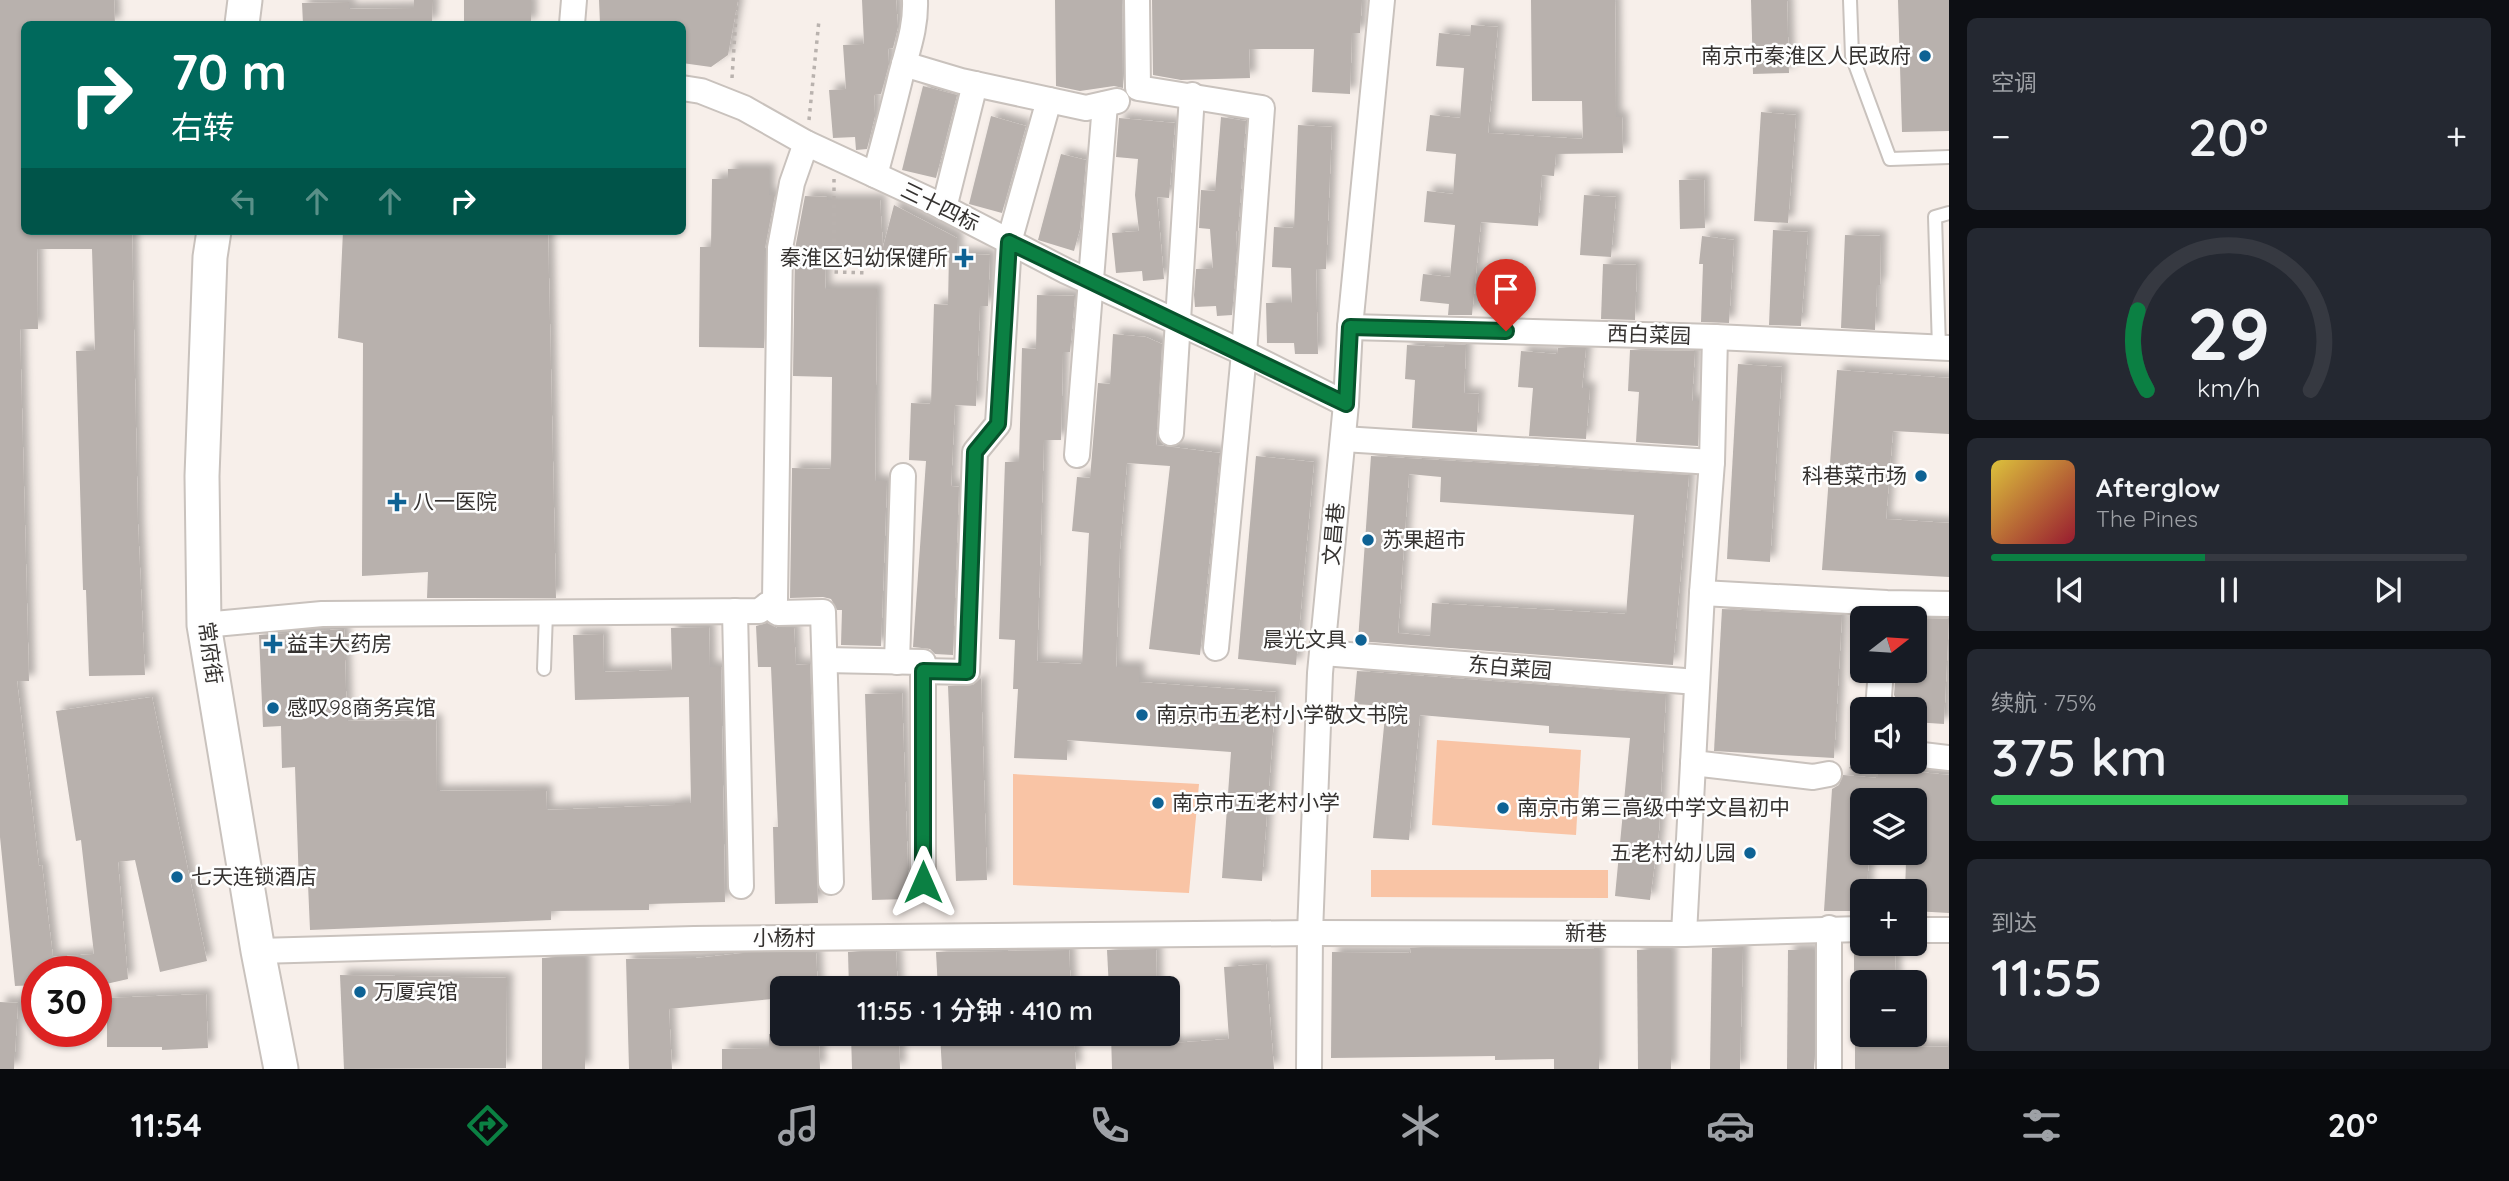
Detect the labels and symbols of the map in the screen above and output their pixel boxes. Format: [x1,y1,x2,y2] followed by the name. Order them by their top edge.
[1701,42,1911,68] place label: 南京市秦淮区人民政府
[1917,48,1933,64] marker: 南京市秦淮区人民政府
[897,176,984,236] street label: 三十四标
[780,244,948,270] place label: 秦淮区妇幼保健所
[954,248,974,268] marker: 秦淮区妇幼保健所
[1476,259,1536,331] pin
[1607,320,1691,348] street label: 西白菜园
[1802,462,1907,488] place label: 科巷菜市场
[1913,468,1929,484] marker: 科巷菜市场
[413,488,497,514] place label: 八一医院
[387,492,407,512] marker: 八一医院
[1317,501,1349,566] street label: 文昌巷
[1382,526,1466,552] place label: 苏果超市
[1360,532,1376,548] marker: 苏果超市
[1850,606,1927,682] north arrow
[194,620,228,686] street label: 常府街
[1263,626,1347,652] place label: 晨光文具
[287,630,392,656] place label: 益丰大药房
[1353,632,1369,648] marker: 晨光文具
[265,636,281,652] marker: 益丰大药房
[1467,650,1553,684] street label: 东白菜园
[287,694,436,720] place label: 感叹98商务宾馆
[265,700,281,716] marker: 感叹98商务宾馆
[1156,701,1408,727] place label: 南京市五老村小学敬文书院
[1134,707,1150,723] marker: 南京市五老村小学敬文书院
[1172,789,1340,815] place label: 南京市五老村小学
[1517,794,1790,820] place label: 南京市第三高级中学文昌初中
[1150,795,1166,811] marker: 南京市五老村小学
[1495,800,1511,816] marker: 南京市第三高级中学文昌初中
[1610,839,1736,865] place label: 五老村幼儿园
[886,845,960,919] position arrow
[1742,845,1758,861] marker: 五老村幼儿园
[191,863,317,889] place label: 七天连锁酒店
[169,869,185,885] marker: 七天连锁酒店
[1565,919,1607,945] street label: 新巷
[753,924,816,950] street label: 小杨村
[21,956,112,1047] speed limit sign: 30
[374,978,458,1004] place label: 万厦宾馆
[352,984,368,1000] marker: 万厦宾馆

